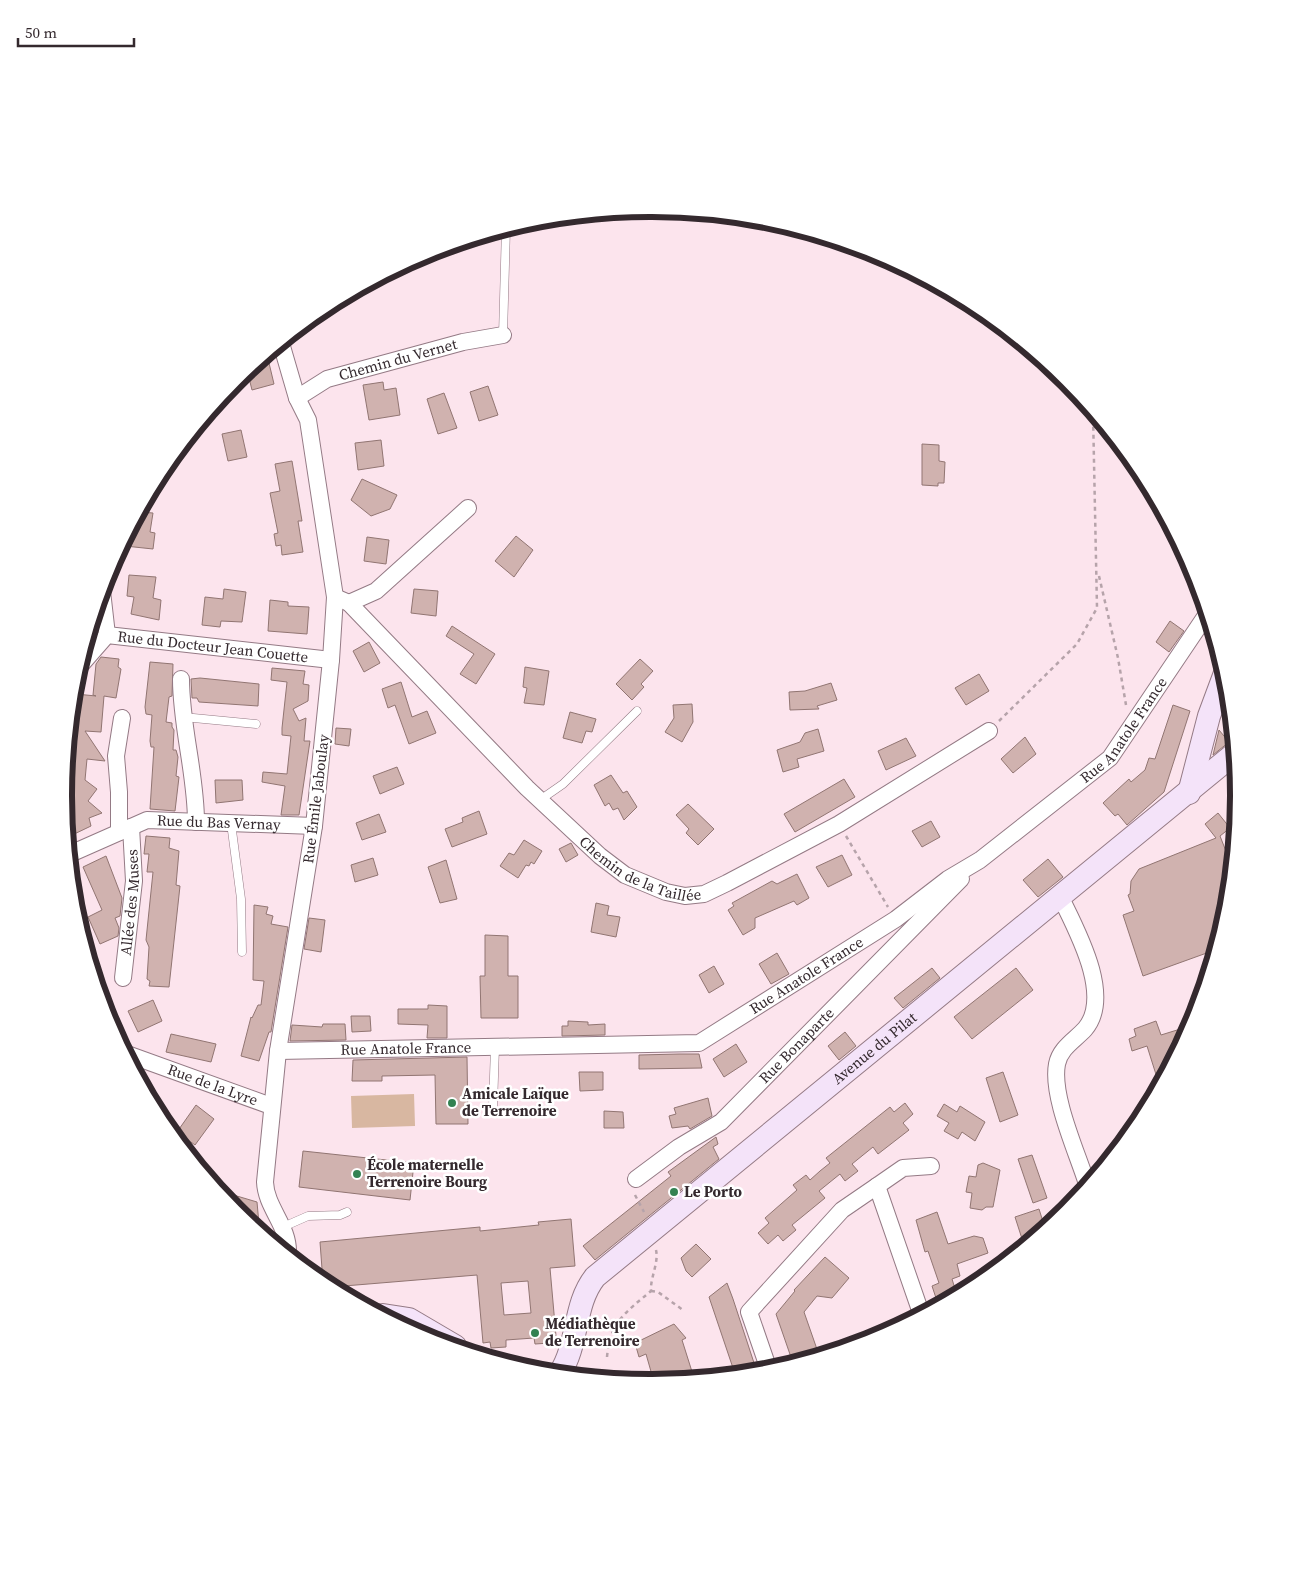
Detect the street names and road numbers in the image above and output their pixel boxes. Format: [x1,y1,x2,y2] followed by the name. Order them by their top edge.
[336,333,459,385] street label: Chemin du Vernet
[116,625,310,667] street label: Rue du Docteur Jean Couette
[1075,672,1172,788] street label: Rue Anatole France
[297,733,334,865] street label: Rue Émile Jaboulay
[156,809,281,835] street label: Rue du Bas Vernay
[575,831,703,906] street label: Chemin de la Taillée
[115,849,144,957] street label: Allée des Muses
[745,931,867,1019] street label: Rue Anatole France
[754,1002,839,1088] street label: Rue Bonaparte
[827,1007,921,1089] street label: Avenue du Pilat
[340,1036,472,1060] street label: Rue Anatole France
[165,1059,261,1110] street label: Rue de la Lyre

